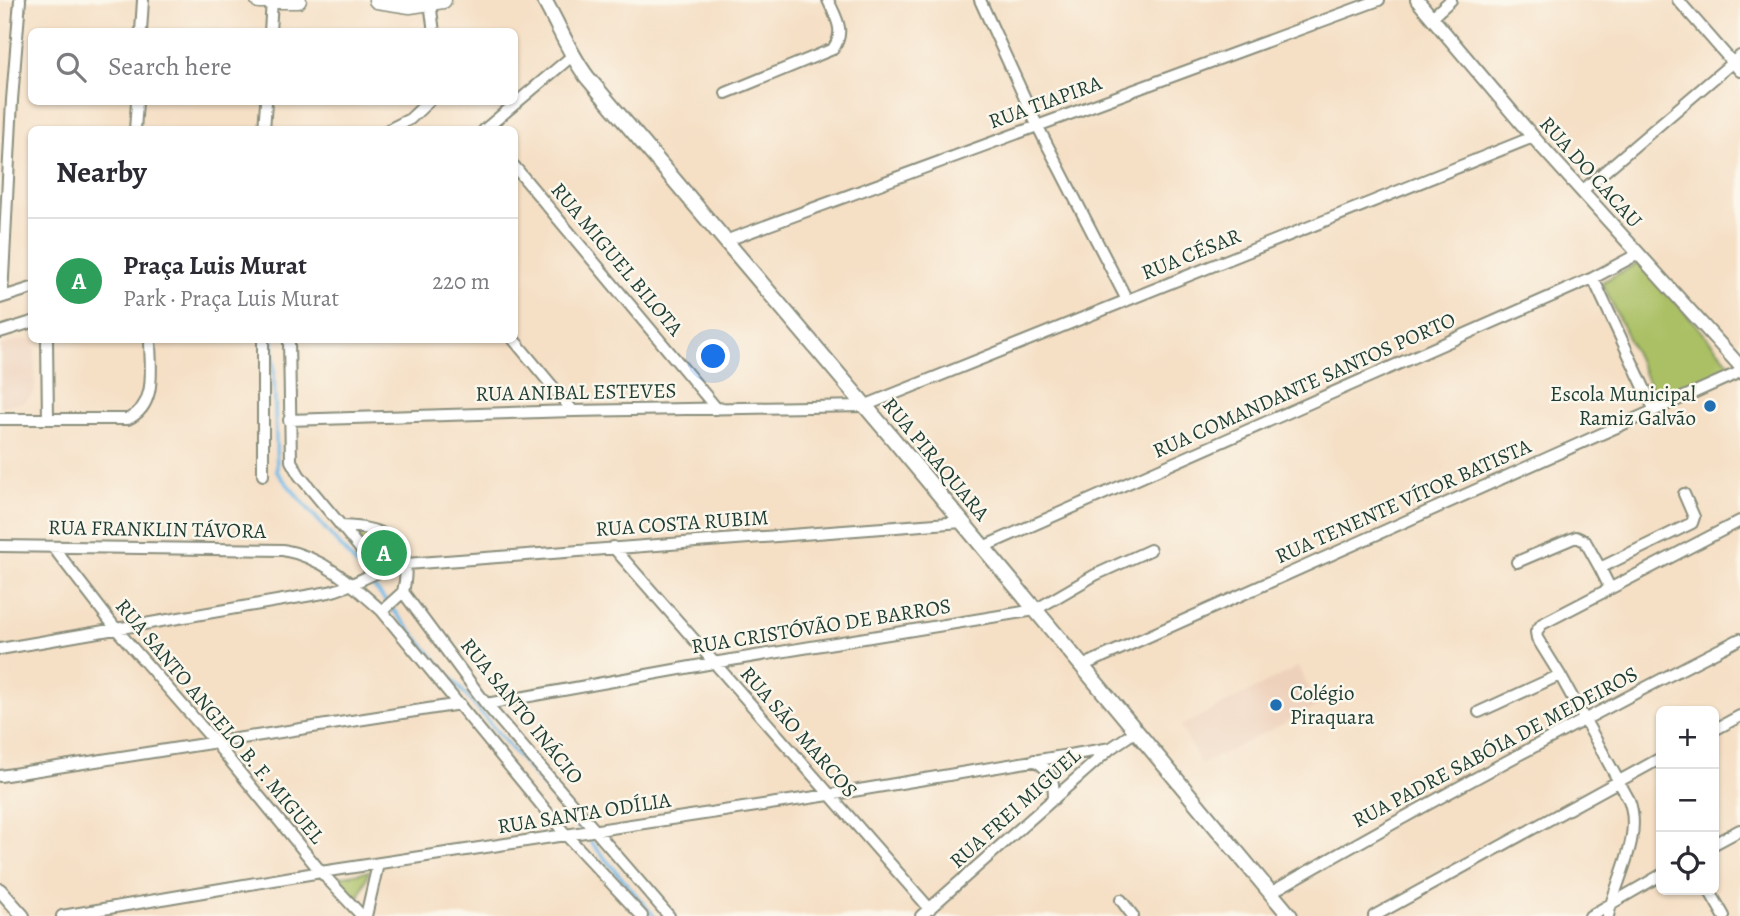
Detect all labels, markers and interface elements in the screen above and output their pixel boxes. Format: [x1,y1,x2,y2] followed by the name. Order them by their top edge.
[28,28,518,105] search box
[52,48,90,86] icon: search
[108,49,232,84] text: Search here
[985,68,1106,135] street label: RUA TIAPIRA
[1533,110,1649,234] street label: RUA DO CACAU
[56,152,147,192] text: Nearby
[545,176,690,342] street label: RUA MIGUEL BILOTA
[1137,221,1245,287] street label: RUA CÉSAR
[123,248,307,283] text: Praça Luis Murat
[72,266,86,297] text: A
[432,266,490,297] text: 220 m
[123,283,339,314] text: Park · Praça Luis Murat
[1148,305,1460,465] street label: RUA COMANDANTE SANTOS PORTO
[696,339,730,373] your location
[475,376,677,408] street label: RUA ANIBAL ESTEVES
[1550,380,1696,432] place label: Escola Municipal Ramiz Galvão
[876,391,996,527] street label: RUA PIRAQUARA
[1702,398,1718,414] marker: Escola Municipal Ramiz Galvão
[1271,431,1536,570] street label: RUA TENENTE VÍTOR BATISTA
[595,503,769,543] street label: RUA COSTA RUBIM
[48,513,267,545] street label: RUA FRANKLIN TÁVORA
[361,527,407,579] pin: A
[689,592,953,660] street label: RUA CRISTÓVÃO DE BARROS
[109,593,331,850] street label: RUA SANTO ANGELO B. F. MIGUEL
[454,632,590,790] street label: RUA SANTO INÁCIO
[734,660,864,804] street label: RUA SĀO MARCOS
[1347,660,1643,834] street label: RUA PADRE SABÓIA DE MEDEIROS
[1290,679,1375,731] place label: Colégio Piraquara
[1268,697,1284,713] marker: Colégio Piraquara
[1656,706,1719,895] map controls
[1656,706,1719,769] button: +
[943,741,1087,874] street label: RUA FREI MIGUEL
[1656,769,1719,832] button: −
[495,785,673,841] street label: RUA SANTA ODÍLIA
[1656,832,1719,895] button: locate

